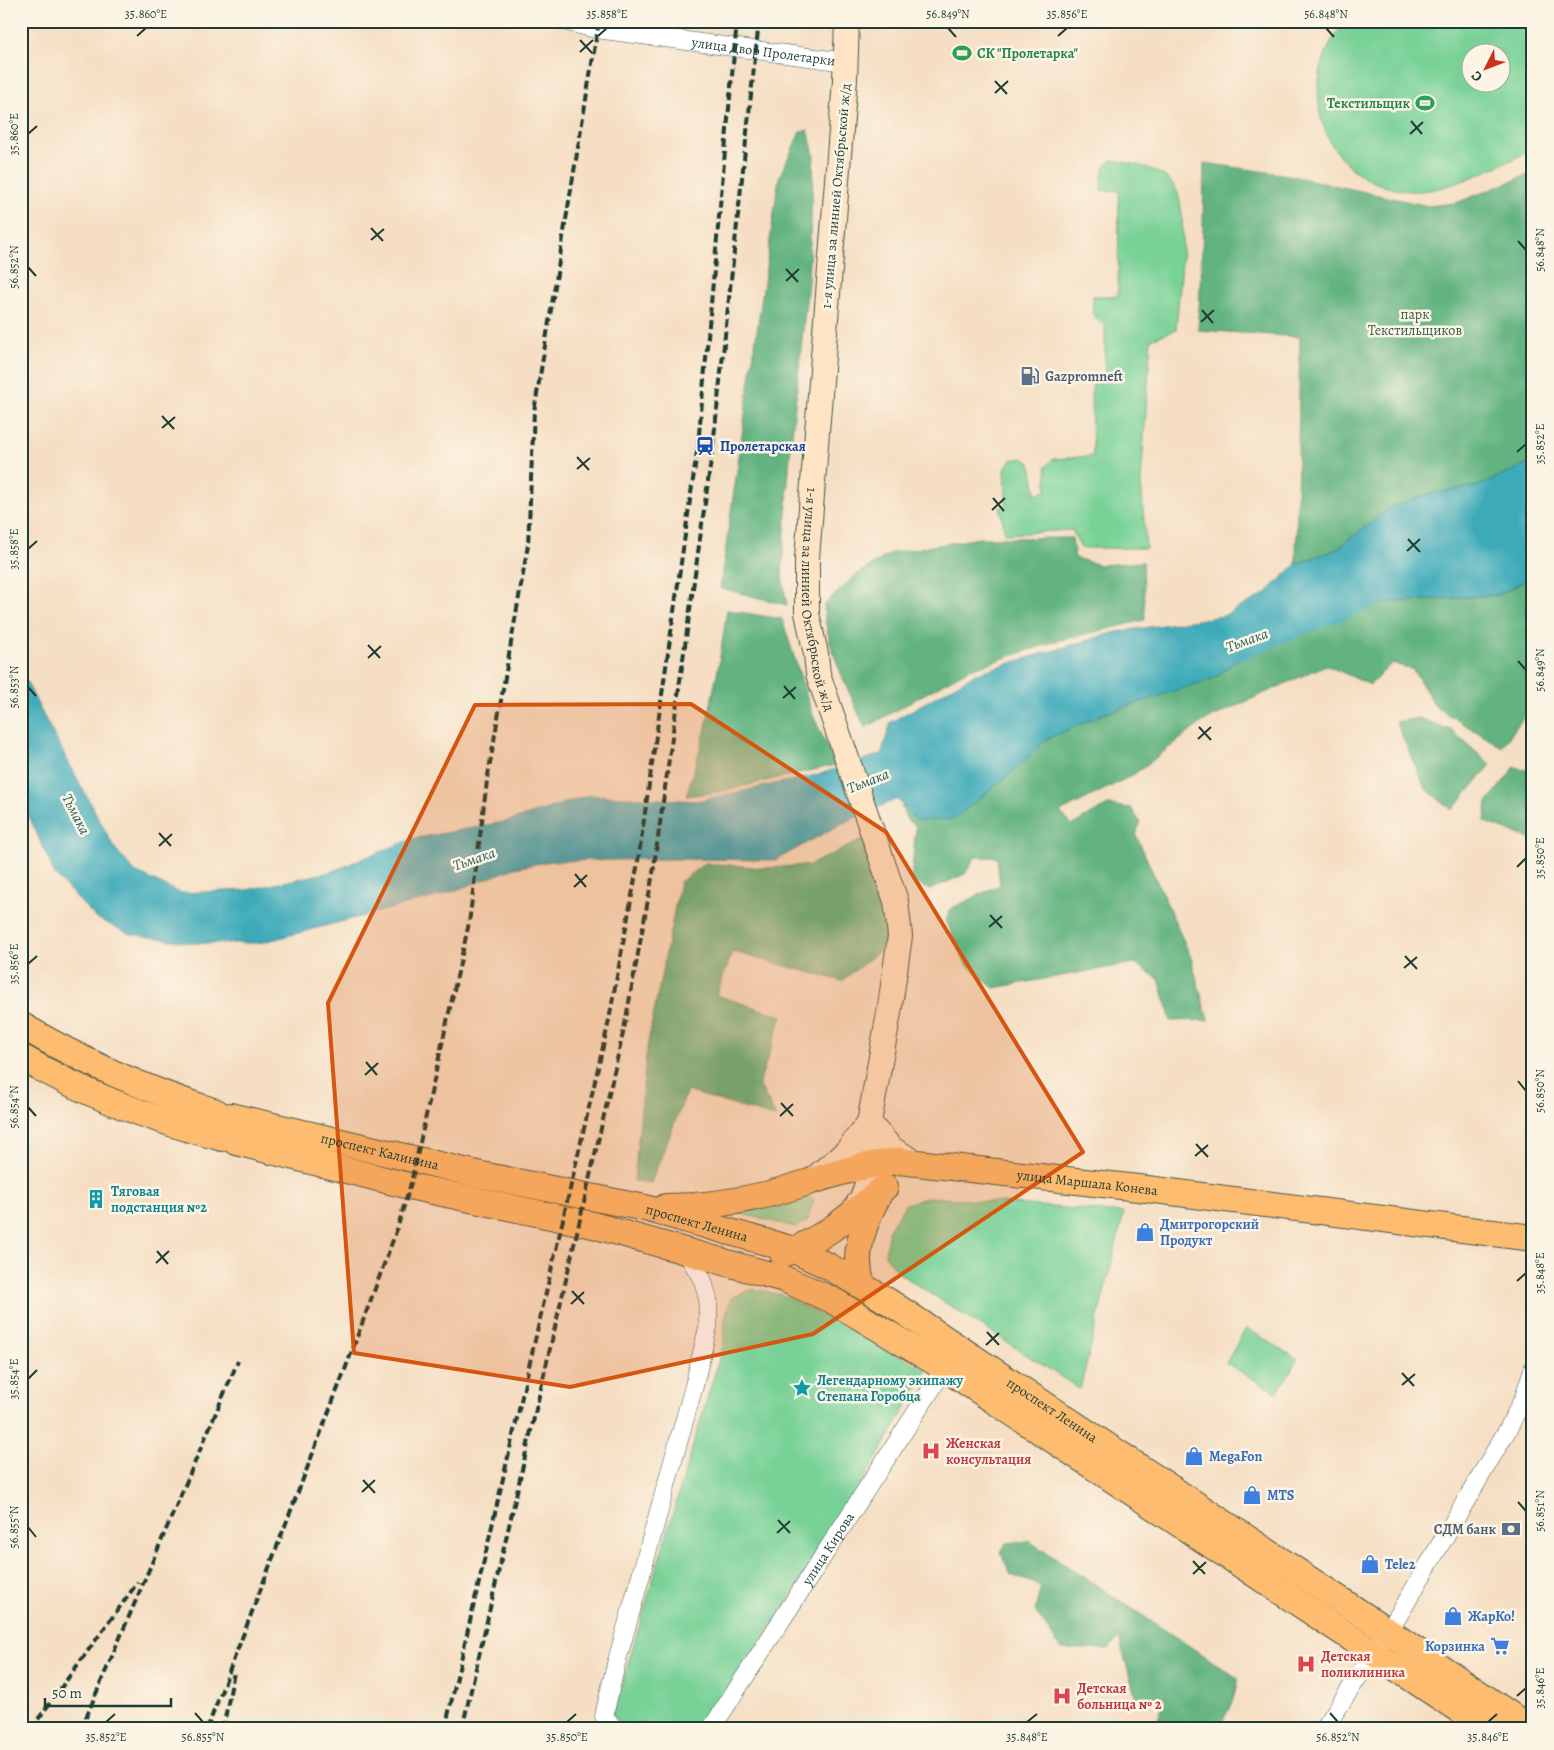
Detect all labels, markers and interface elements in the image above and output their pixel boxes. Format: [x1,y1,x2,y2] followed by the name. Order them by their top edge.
[125,6,167,22] text: 35.860°E
[586,6,628,22] text: 35.858°E
[926,6,970,22] text: 56.849°N
[1046,6,1088,22] text: 35.856°E
[1304,6,1348,22] text: 56.848°N
[690,32,837,70] street label: улица Двор Пролетарки
[951,42,973,64] sports icon: СК "Пролетарка"
[1462,42,1512,92] north arrow
[977,44,1078,63] place label: СК "Пролетарка"
[1467,67,1487,86] text: С
[817,83,855,309] street label: 1-я улица за линией Октябрьской ж/д
[1414,92,1436,114] sports icon: Текстильщик
[1327,94,1410,113] place label: Текстильщик
[6,113,22,155] text: 35.860°E
[1532,228,1548,272] text: 56.848°N
[6,245,22,289] text: 56.852°N
[1368,305,1462,340] park label: парк Текстильщиков
[1019,365,1041,387] fuel station icon: Gazpromneft
[1045,367,1123,386] place label: Gazpromneft
[1532,423,1548,465] text: 35.852°E
[694,435,716,457] station icon: Пролетарская
[720,437,806,456] place label: Пролетарская
[797,487,840,714] street label: 1-я улица за линией Октябрьской ж/д
[6,528,22,570] text: 35.858°E
[1223,623,1271,657] water label: Тьмака
[1532,648,1548,692] text: 56.849°N
[6,665,22,708] text: 56.853°N
[844,764,892,798] water label: Тьмака
[57,790,95,838] water label: Тьмака
[1532,837,1548,879] text: 35.850°E
[450,842,498,876] water label: Тьмака
[6,943,22,985] text: 35.856°E
[1532,1069,1548,1113] text: 56.850°N
[6,1085,22,1129] text: 56.854°N
[319,1128,441,1174] street label: проспект Калинина
[1015,1165,1159,1200] street label: улица Маршала Конева
[111,1182,207,1217] place label: Тяговая подстанция №2
[85,1188,107,1210] building icon: Тяговая подстанция №2
[644,1199,751,1246] street label: проспект Ленина
[1160,1215,1259,1250] place label: Дмитрогорский Продукт
[1134,1221,1156,1243] shop icon: Дмитрогорский Продукт
[1532,1252,1548,1294] text: 35.848°E
[6,1359,22,1399] text: 35.854°E
[817,1371,964,1406] place label: Легендарному экипажу Степана Горобца
[1003,1373,1102,1447] street label: проспект Ленина
[791,1377,813,1399] place icon: Легендарному экипажу Степана Горобца
[946,1434,1031,1469] place label: Женская консультация
[920,1440,942,1462] hospital icon: Женская консультация
[1183,1445,1205,1467] shop icon: MegaFon
[1209,1447,1262,1466] place label: MegaFon
[1241,1484,1263,1506] shop icon: MTS
[1267,1486,1294,1505] place label: MTS
[1532,1490,1548,1532] text: 56.851°N
[6,1505,22,1548] text: 56.855°N
[797,1508,859,1590] street label: улица Кирова
[1500,1518,1522,1540] bank icon: СДМ банк
[1434,1520,1496,1539] place label: СДМ банк
[1359,1553,1381,1575] shop icon: Tele2
[1385,1555,1416,1574] place label: Tele2
[1442,1605,1464,1627] shop icon: ЖарКо!
[1468,1607,1515,1626] place label: ЖарКо!
[1489,1635,1511,1657] supermarket icon: Корзинка
[1425,1637,1485,1656] place label: Корзинка
[1321,1647,1406,1682] place label: Детская поликлиника
[1295,1653,1317,1675] hospital icon: Детская поликлиника
[1532,1667,1548,1709] text: 35.846°E
[45,1675,171,1707] scale bar
[1077,1679,1162,1714] place label: Детская больница № 2
[52,1683,82,1703] text: 50 m
[1051,1685,1073,1707] hospital icon: Детская больница № 2
[85,1729,127,1745] text: 35.852°E
[182,1729,225,1745] text: 56.855°N
[546,1729,588,1745] text: 35.850°E
[1006,1729,1048,1745] text: 35.848°E
[1316,1729,1360,1745] text: 56.852°N
[1467,1729,1509,1745] text: 35.846°E

